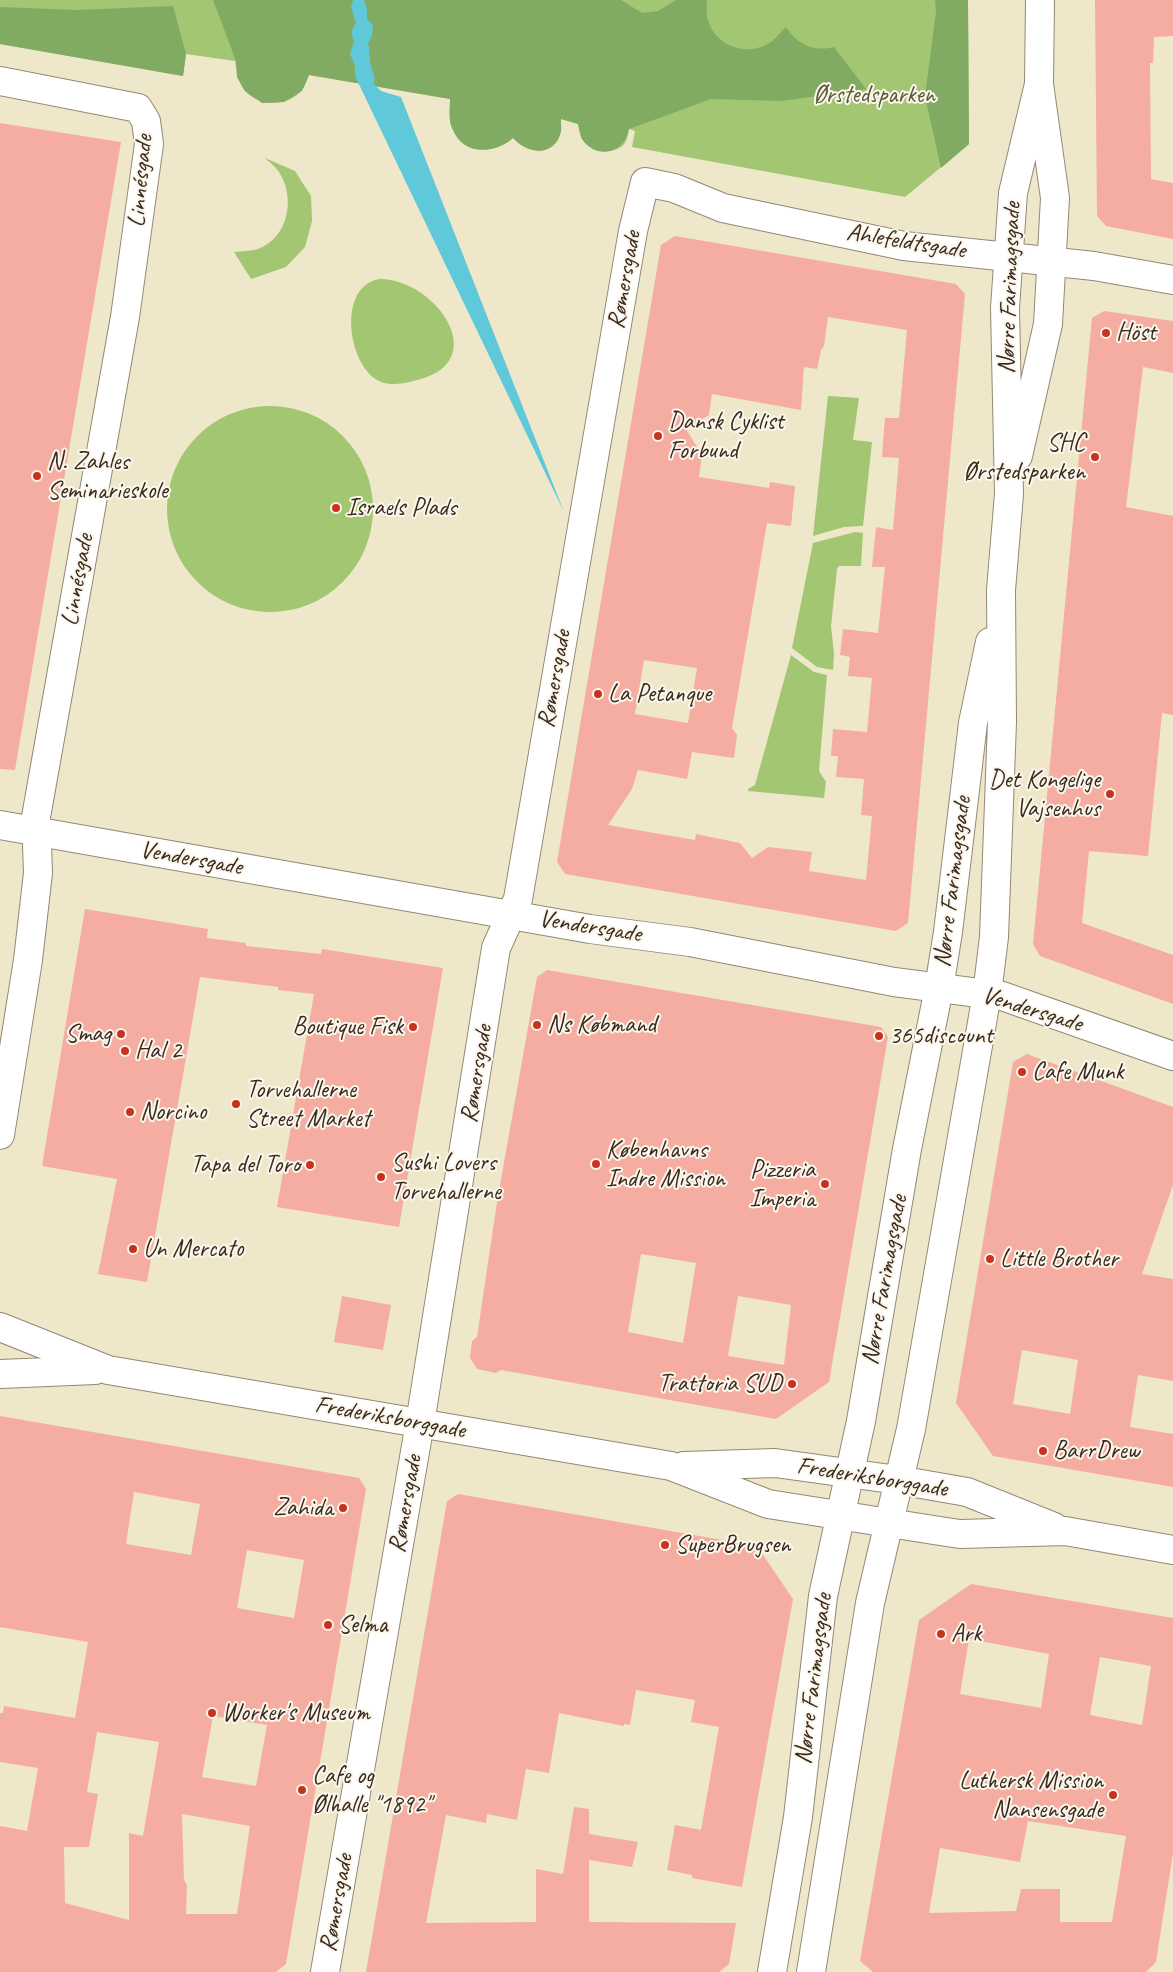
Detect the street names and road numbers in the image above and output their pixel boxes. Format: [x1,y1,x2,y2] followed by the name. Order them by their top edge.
[122,134,160,228] street label: Linnésgade
[992,202,1028,374] street label: Nørre Farimagsgade
[844,218,968,266] street label: Ahlefeldtsgade
[602,229,648,331] street label: Rømersgade
[55,532,101,628] street label: Linnésgade
[532,628,578,730] street label: Rømersgade
[928,795,978,969] street label: Nørre Farimagsgade
[137,835,245,883] street label: Vendersgade
[537,904,643,950] street label: Vendersgade
[978,981,1086,1039] street label: Vendersgade
[454,1023,500,1125] street label: Rømersgade
[855,1193,915,1367] street label: Nørre Farimagsgade
[313,1390,467,1446] street label: Frederiksborggade
[795,1451,949,1505] street label: Frederiksborggade
[383,1453,429,1555] street label: Rømersgade
[789,1592,839,1766] street label: Nørre Farimagsgade
[314,1852,360,1954] street label: Rømersgade

